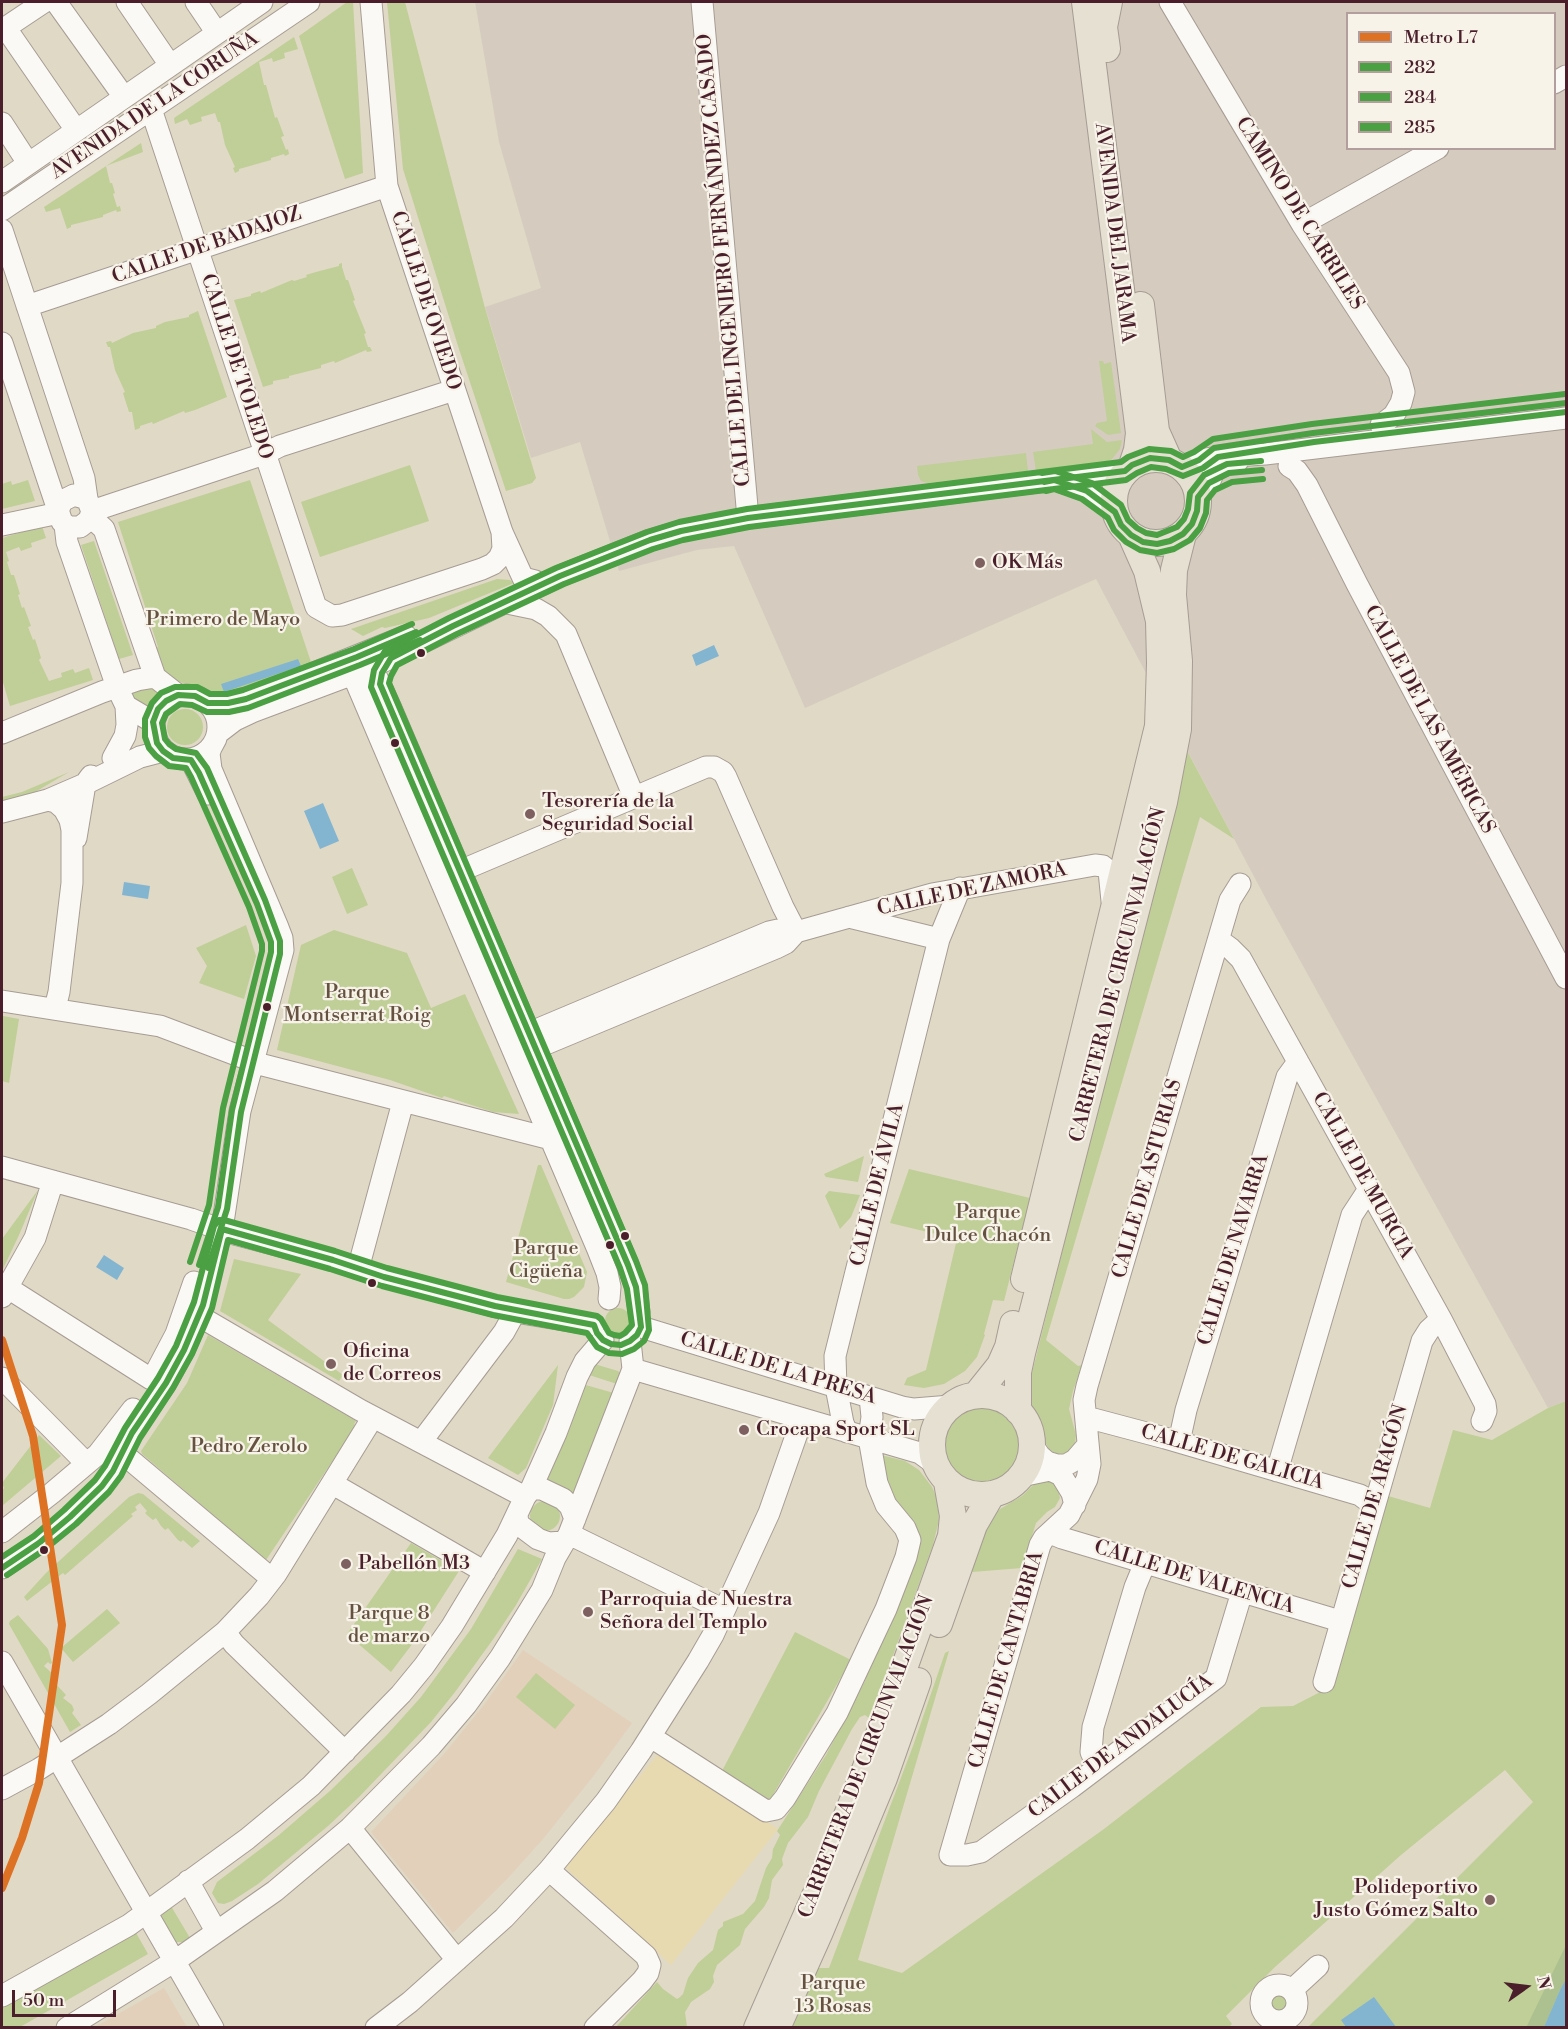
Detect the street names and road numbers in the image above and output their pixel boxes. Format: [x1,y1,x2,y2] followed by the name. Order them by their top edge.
[46,27,264,185] street label: AVENIDA DE LA CORUÑA
[693,33,757,487] street label: CALLE DEL INGENIERO FERNÁNDEZ CASADO
[1230,113,1368,315] street label: CAMINO DE CARRILES
[1089,121,1139,345] street label: AVENIDA DEL JARAMA
[109,202,305,290] street label: CALLE DE BADAJOZ
[385,208,465,394] street label: CALLE DE OVIEDO
[195,271,277,463] street label: CALLE DE TOLEDO
[1358,602,1500,838] street label: CALLE DE LAS AMÉRICAS
[1066,805,1172,1145] street label: CARRETERA DE CIRCUNVALACIÓN
[875,858,1069,922] street label: CALLE DE ZAMORA
[1108,1077,1188,1281] street label: CALLE DE ASTURIAS
[1306,1088,1418,1264] street label: CALLE DE MURCIA
[846,1101,910,1269] street label: CALLE DE ÁVILA
[1193,1151,1275,1349] street label: CALLE DE NAVARRA
[677,1328,879,1410] street label: CALLE DE LA PRESA
[1338,1402,1414,1592] street label: CALLE DE ARAGÓN
[1138,1420,1326,1496] street label: CALLE DE GALICIA
[1091,1536,1297,1620] street label: CALLE DE VALENCIA
[964,1548,1050,1772] street label: CALLE DE CANTABRIA
[794,1592,940,1922] street label: CARRETERA DE CIRCUNVALACIÓN
[1024,1670,1218,1824] street label: CALLE DE ANDALUCÍA

